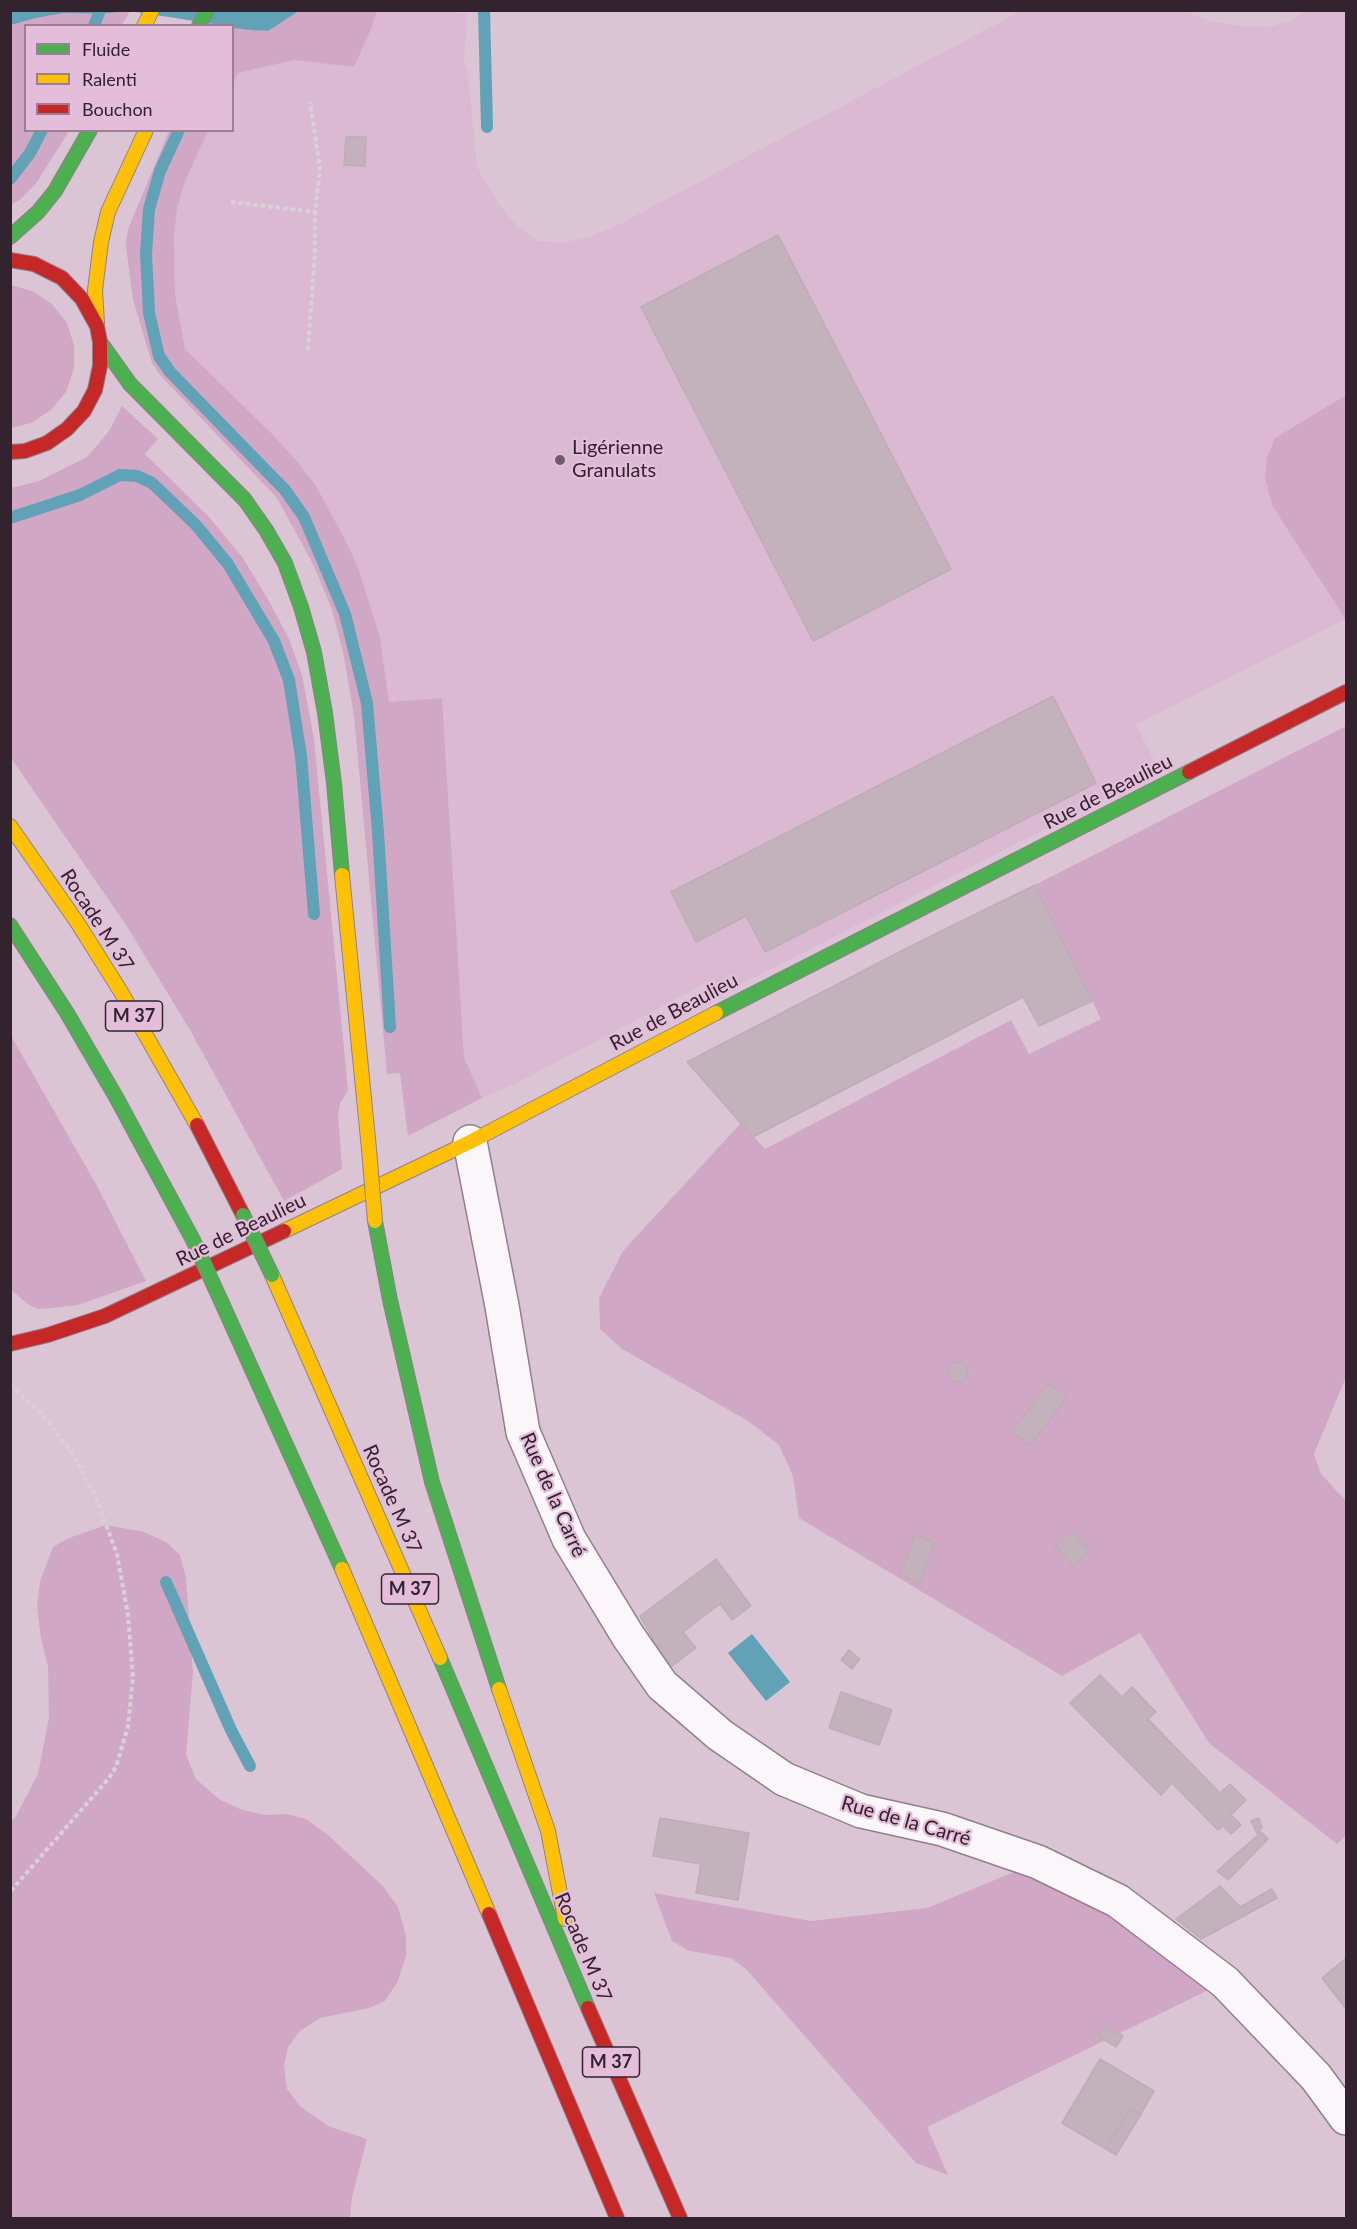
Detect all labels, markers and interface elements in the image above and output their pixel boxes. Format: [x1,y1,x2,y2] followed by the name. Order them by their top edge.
[24,24,234,132] legend
[82,38,130,60] text: Fluide
[82,68,137,90] text: Ralenti
[82,98,153,120] text: Bouchon
[572,436,663,483] place label: Ligérienne Granulats
[553,453,567,467] marker: Ligérienne Granulats
[1040,749,1176,835] street label: Rue de Beaulieu
[55,865,139,975] street label: Rocade M 37
[606,968,742,1056] street label: Rue de Beaulieu
[106,1001,162,1031] road number: M 37
[172,1188,310,1272] street label: Rue de Beaulieu
[515,1429,591,1561] street label: Rue de la Carré
[357,1441,427,1557] street label: Rocade M 37
[382,1574,438,1604] road number: M 37
[838,1791,974,1851] street label: Rue de la Carré
[549,1889,617,2005] street label: Rocade M 37
[582,2047,640,2077] road number: M 37

